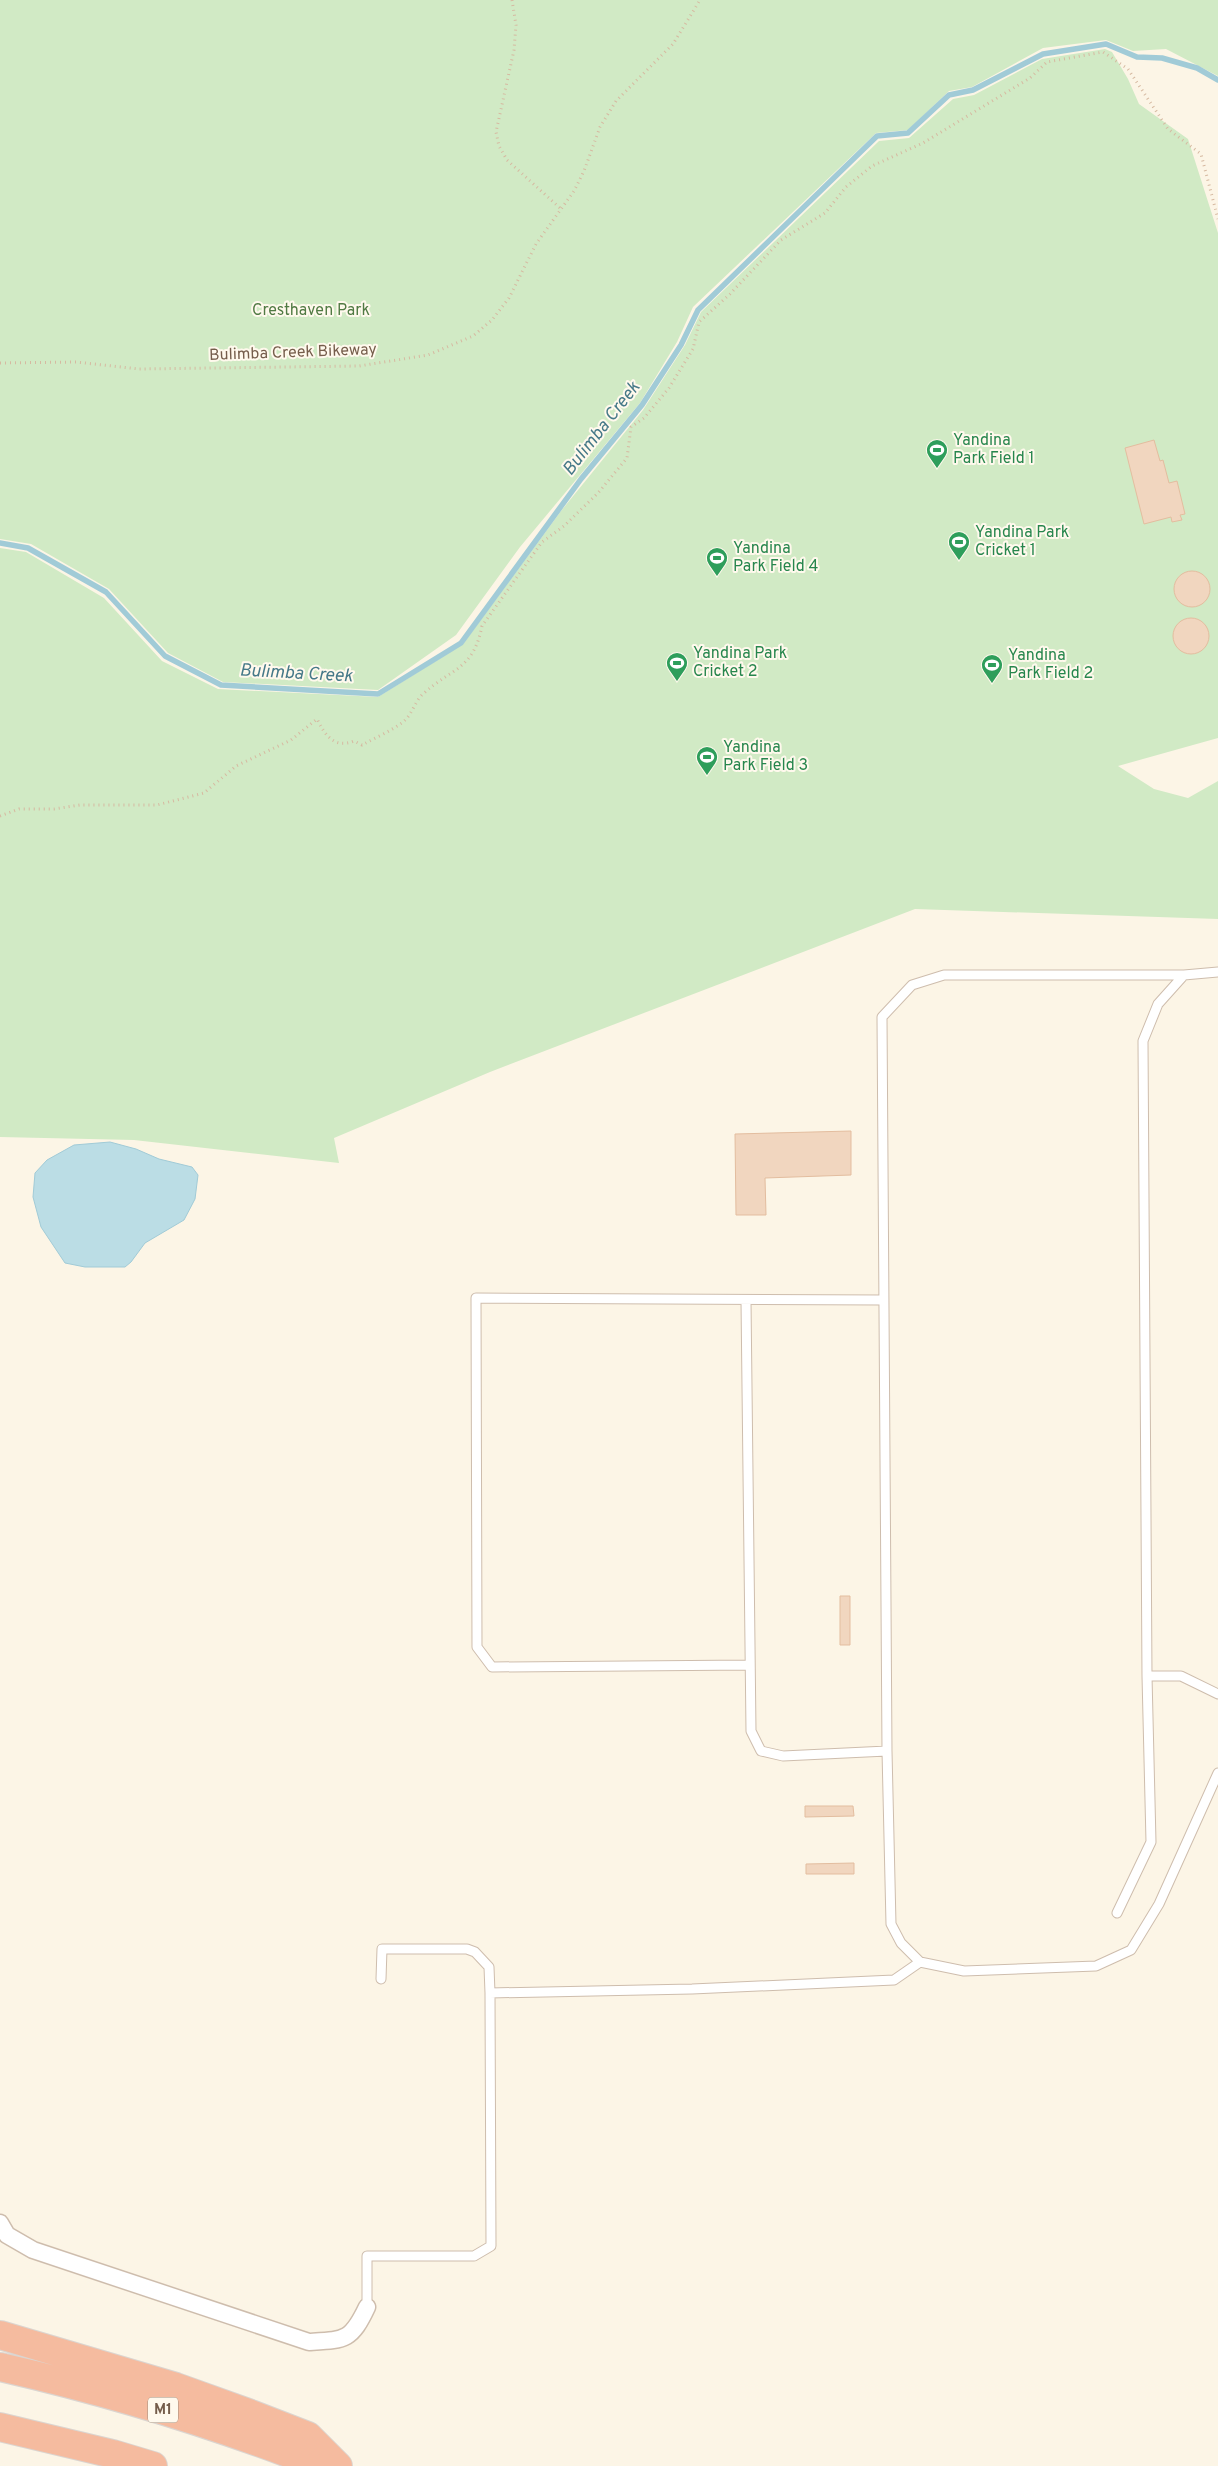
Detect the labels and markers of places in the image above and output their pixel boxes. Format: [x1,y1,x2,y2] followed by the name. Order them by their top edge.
[953,431,1034,469] place label: Yandina Park Field 1
[925,438,949,469] sports icon: Yandina Park Field 1
[975,523,1069,561] place label: Yandina Park Cricket 1
[947,530,971,561] sports icon: Yandina Park Cricket 1
[733,539,818,577] place label: Yandina Park Field 4
[705,546,729,577] sports icon: Yandina Park Field 4
[693,644,787,682] place label: Yandina Park Cricket 2
[1008,646,1093,684] place label: Yandina Park Field 2
[665,651,689,682] sports icon: Yandina Park Cricket 2
[980,653,1004,684] sports icon: Yandina Park Field 2
[723,738,808,776] place label: Yandina Park Field 3
[695,745,719,776] sports icon: Yandina Park Field 3

